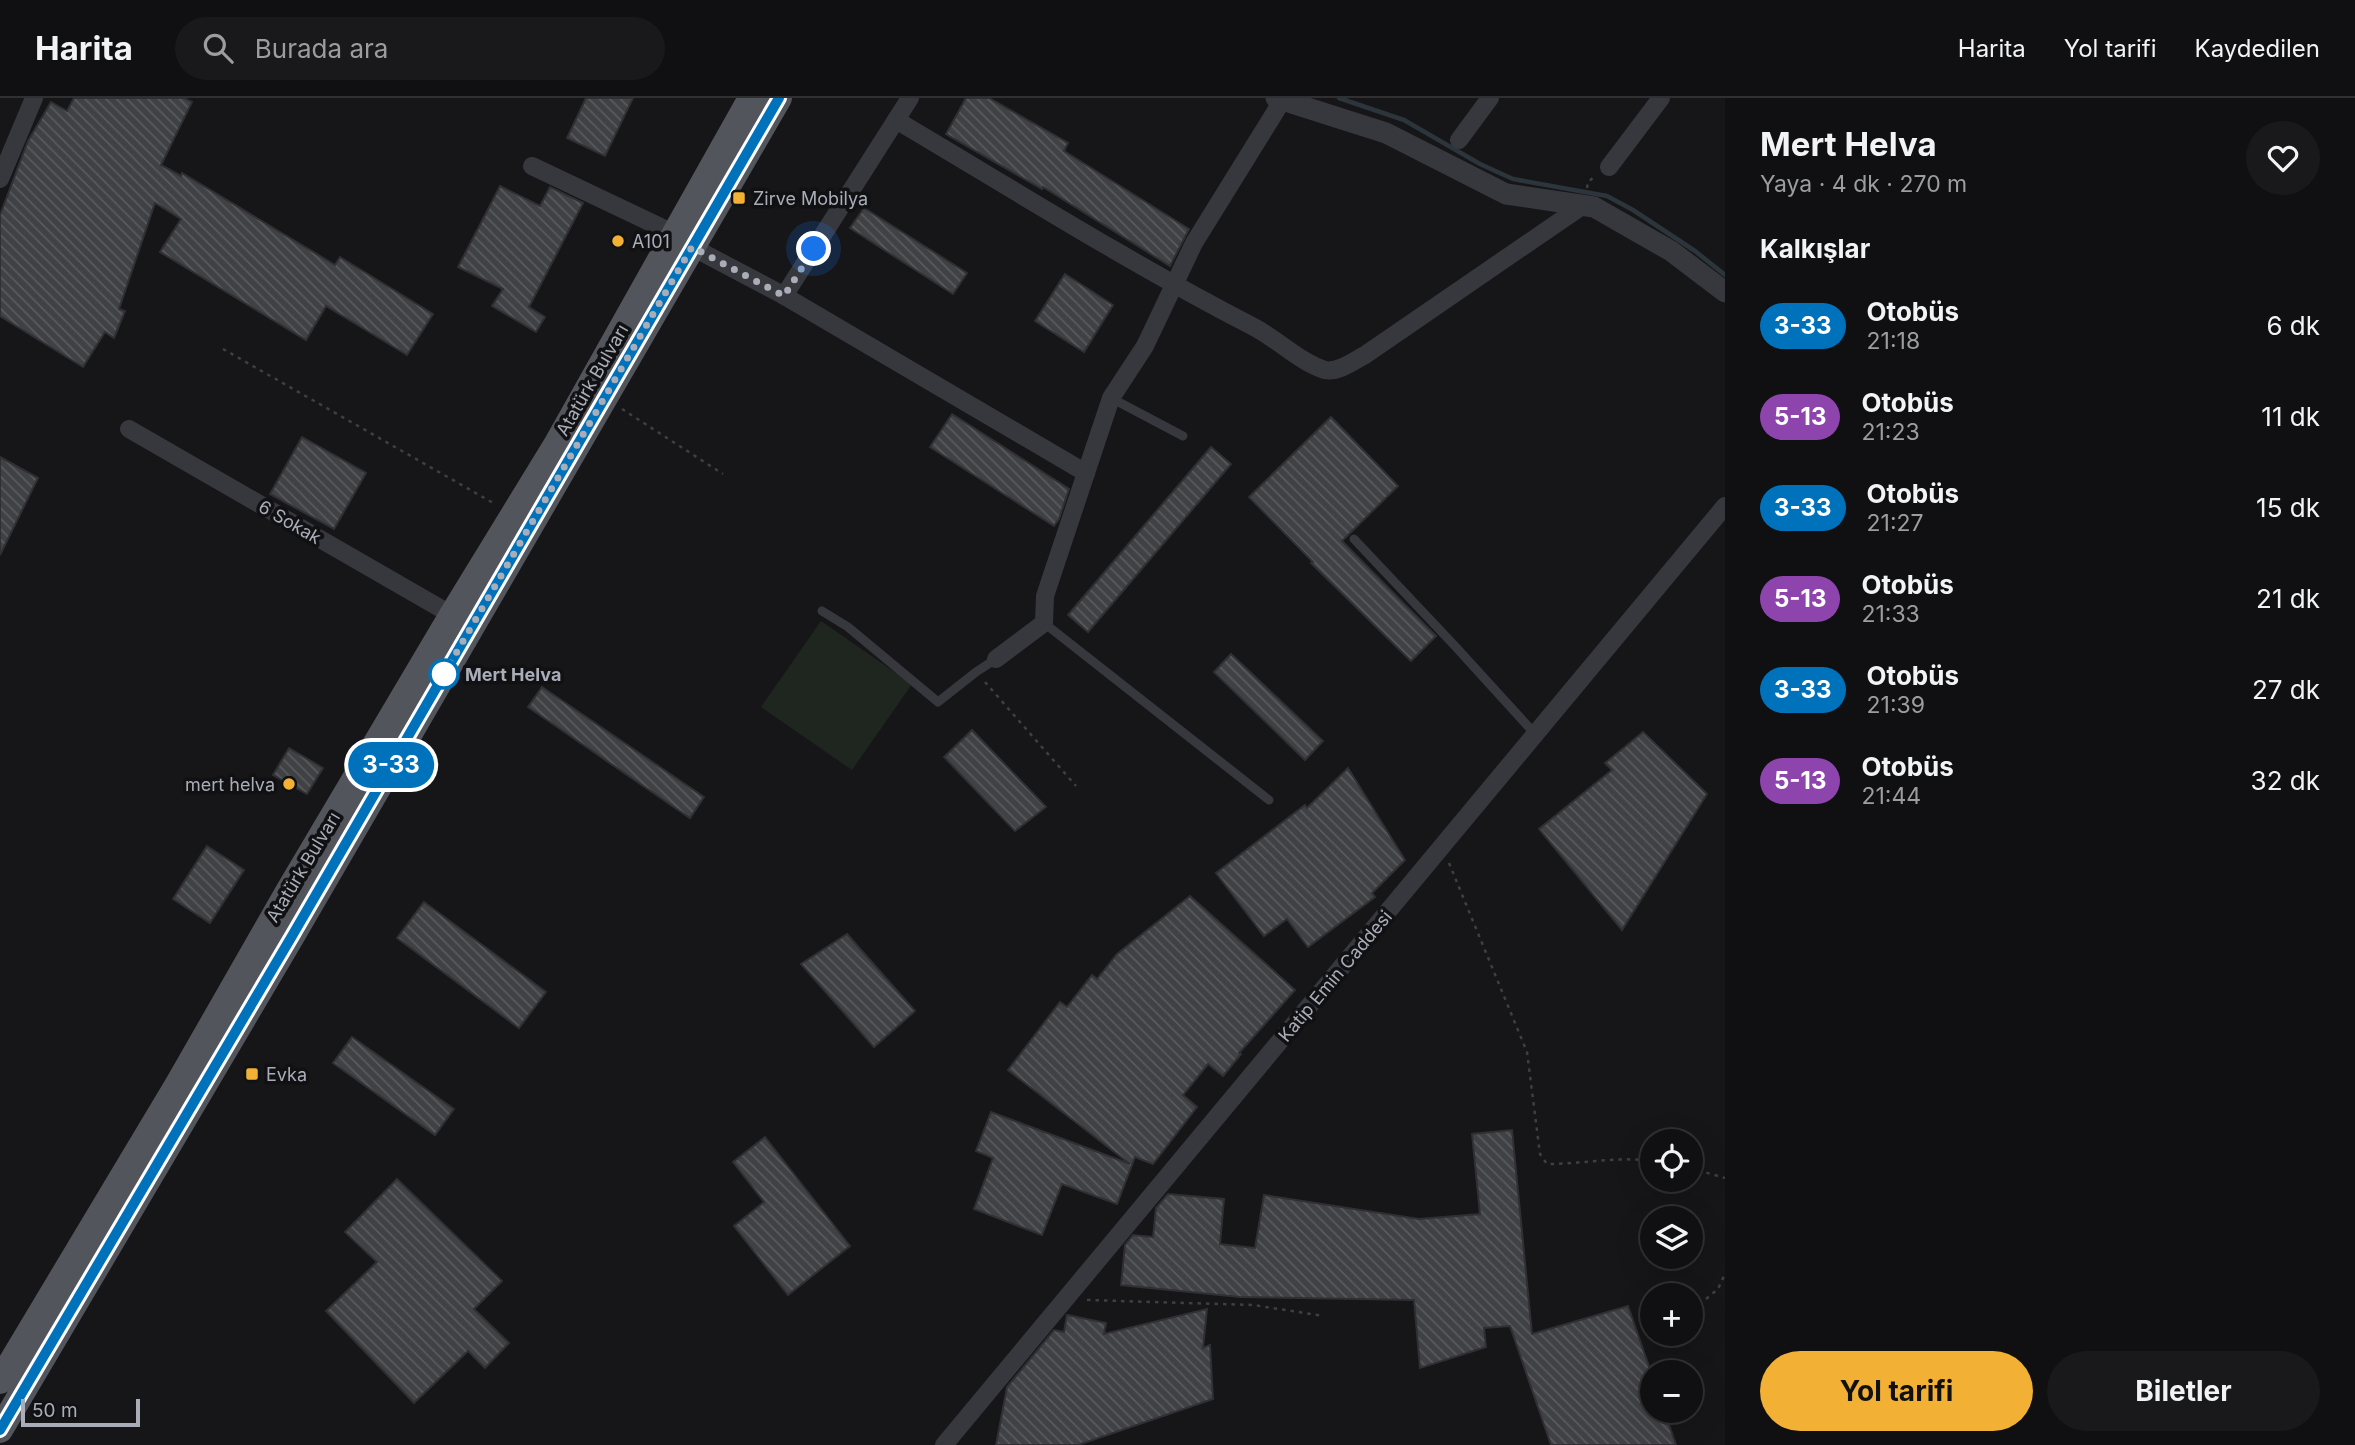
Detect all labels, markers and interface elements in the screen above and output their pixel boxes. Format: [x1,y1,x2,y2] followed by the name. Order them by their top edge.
[175,17,665,80] search box
[35,28,133,68] text: Harita
[199,29,237,67] icon: search
[255,33,388,64] text: Burada ara
[1958,34,2026,63] text: Harita
[2064,34,2157,63] text: Yol tarifi
[2195,34,2320,63] text: Kaydedilen
[2246,121,2320,195] button: heart
[1760,124,1937,164] text: Mert Helva
[1760,170,1967,198] text: Yaya · 4 dk · 270 m
[753,188,868,209] place label: Zirve Mobilya
[731,190,747,206] marker: Zirve Mobilya
[632,231,670,252] place label: A101
[796,231,831,266] your location
[610,233,626,249] marker: A101
[1760,233,1870,264] text: Kalkışlar
[1867,296,1959,327] text: Otobüs
[2266,310,2320,341] text: 6 dk
[1774,311,1832,340] text: 3-33
[552,321,632,439] street label: Atatürk Bulvarı
[1867,327,1920,355] text: 21:18
[1861,387,1954,418] text: Otobüs
[2261,401,2320,432] text: 11 dk
[1774,402,1826,431] text: 5-13
[1861,418,1920,446] text: 21:23
[1867,478,1959,509] text: Otobüs
[2256,492,2320,523] text: 15 dk
[1774,493,1832,522] text: 3-33
[255,496,325,548] street label: 6 Sokak
[1867,509,1924,537] text: 21:27
[1861,569,1954,600] text: Otobüs
[2256,583,2320,614] text: 21 dk
[1774,584,1826,613] text: 5-13
[1861,600,1920,628] text: 21:33
[429,659,459,689] marker: Mert Helva
[1867,660,1959,691] text: Otobüs
[465,664,561,685] place label: Mert Helva
[2252,674,2320,705] text: 27 dk
[1774,675,1832,704] text: 3-33
[1867,691,1925,719] text: 21:39
[342,742,440,788] line badge: 3-33
[362,750,420,779] text: 3-33
[1861,751,1954,782] text: Otobüs
[2251,765,2320,796] text: 32 dk
[1774,766,1826,795] text: 5-13
[185,774,275,795] place label: mert helva
[281,776,297,792] marker: mert helva
[1861,782,1921,810] text: 21:44
[262,808,344,926] street label: Atatürk Bulvarı
[1274,906,1396,1046] street label: Katip Emin Caddesi
[266,1064,307,1085] place label: Evka
[244,1066,260,1082] marker: Evka
[1640,1129,1703,1423] map controls
[1640,1129,1703,1192] button: locate
[1640,1206,1703,1269] button: layers
[1640,1283,1703,1346] button: +
[1760,1351,2033,1431] button: Yol tarifi
[2047,1351,2320,1431] button: Biletler
[1640,1360,1703,1423] button: −
[21,1396,140,1428] scale bar
[32,1399,78,1422] text: 50 m

